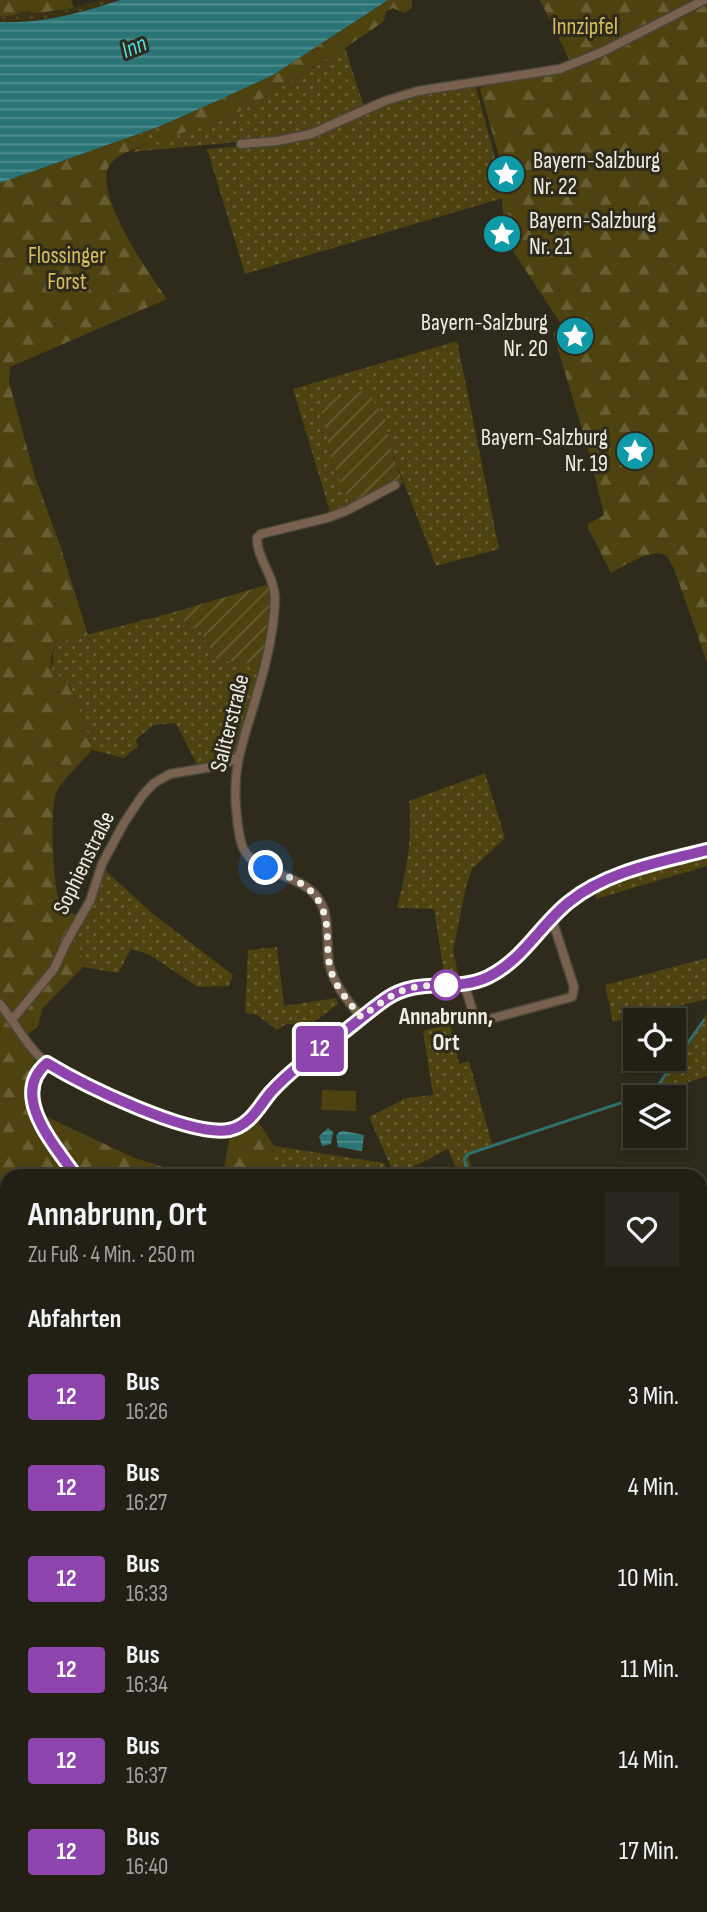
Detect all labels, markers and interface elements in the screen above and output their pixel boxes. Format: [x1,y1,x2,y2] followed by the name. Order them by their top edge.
[552,13,618,41] park label: Innzipfel
[117,29,151,65] water label: Inn
[533,147,660,201] place label: Bayern-Salzburg Nr. 22
[485,153,527,195] place icon: Bayern-Salzburg Nr. 22
[529,207,656,261] place label: Bayern-Salzburg Nr. 21
[481,213,523,255] place icon: Bayern-Salzburg Nr. 21
[28,242,106,296] park label: Flossinger Forst
[421,309,548,363] place label: Bayern-Salzburg Nr. 20
[554,315,596,357] place icon: Bayern-Salzburg Nr. 20
[481,424,608,478] place label: Bayern-Salzburg Nr. 19
[614,430,656,472] place icon: Bayern-Salzburg Nr. 19
[204,671,256,775] street label: Saliterstraße
[47,807,121,919] street label: Sophienstraße
[248,850,283,885] your location
[431,970,461,1000] marker: Annabrunn, Ort
[398,1003,493,1057] place label: Annabrunn, Ort
[623,1008,686,1148] map controls
[623,1008,686,1071] button: locate
[288,1026,352,1072] line badge: 12
[310,1034,330,1063] text: 12
[623,1085,686,1148] button: layers
[605,1192,679,1266] button: heart
[28,1195,207,1235] text: Annabrunn, Ort
[28,1241,195,1269] text: Zu Fuß · 4 Min. · 250 m
[28,1304,121,1335] text: Abfahrten
[126,1367,160,1398] text: Bus
[628,1381,679,1412] text: 3 Min.
[56,1382,77,1411] text: 12
[126,1398,168,1426] text: 16:26
[126,1458,160,1489] text: Bus
[628,1472,679,1503] text: 4 Min.
[56,1473,77,1502] text: 12
[126,1489,167,1517] text: 16:27
[126,1549,160,1580] text: Bus
[618,1563,679,1594] text: 10 Min.
[56,1564,77,1593] text: 12
[126,1580,168,1608] text: 16:33
[126,1640,160,1671] text: Bus
[620,1654,679,1685] text: 11 Min.
[56,1655,77,1684] text: 12
[126,1671,168,1699] text: 16:34
[126,1731,160,1762] text: Bus
[619,1745,679,1776] text: 14 Min.
[56,1746,77,1775] text: 12
[126,1762,167,1790] text: 16:37
[126,1822,160,1853] text: Bus
[619,1836,679,1867] text: 17 Min.
[56,1837,77,1866] text: 12
[126,1853,168,1881] text: 16:40

